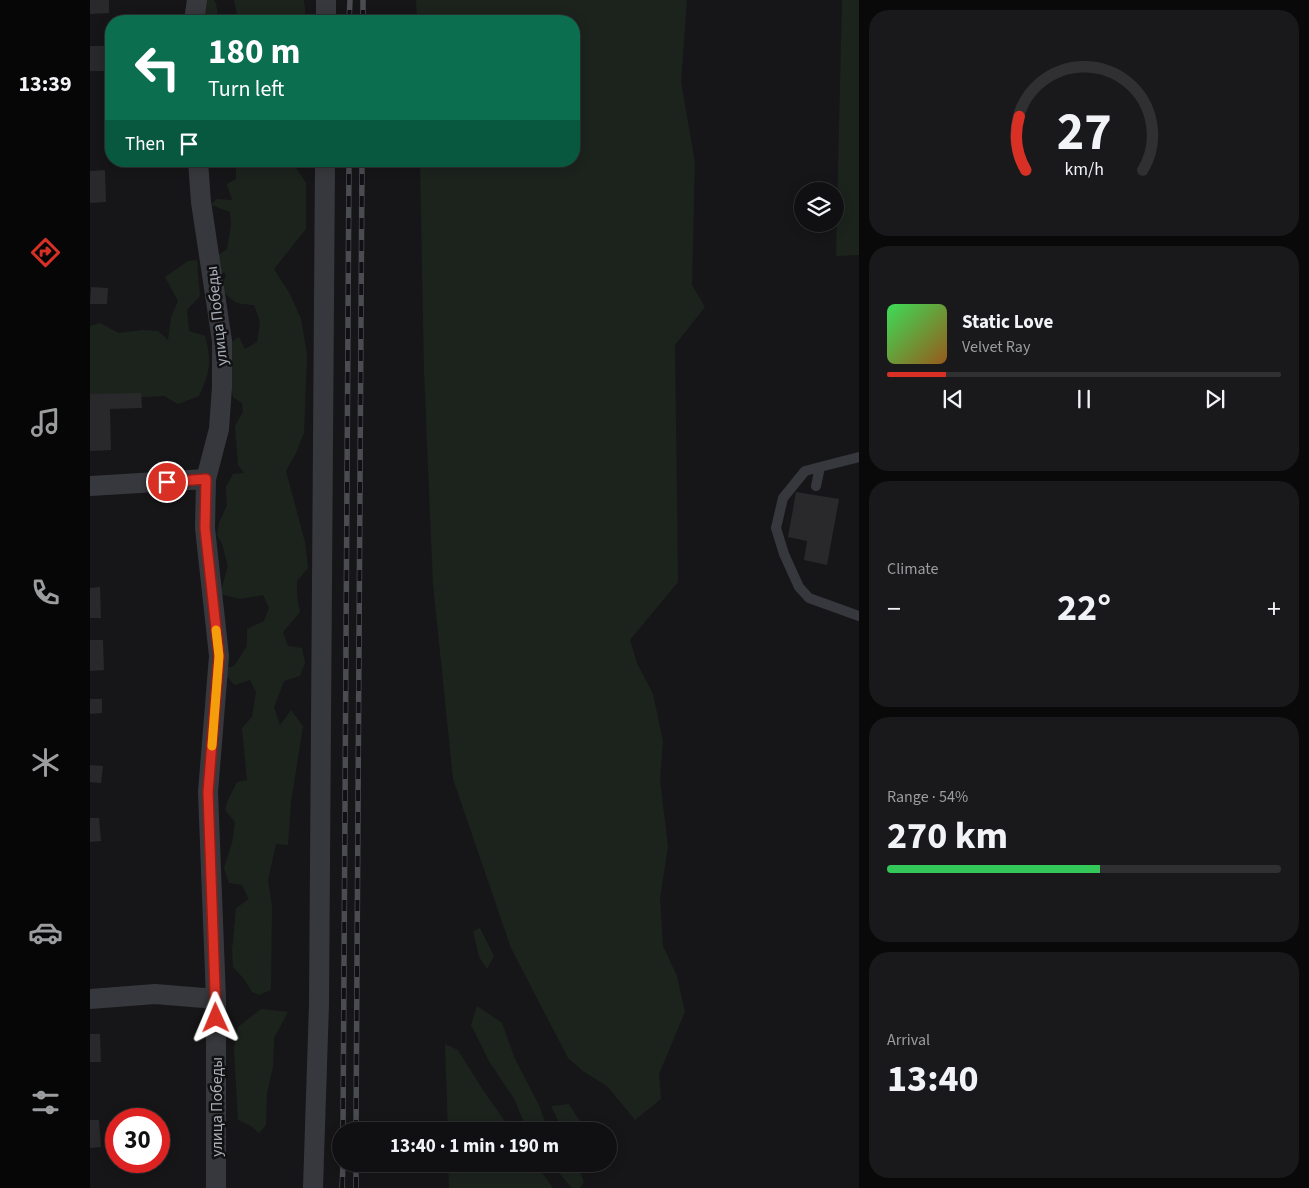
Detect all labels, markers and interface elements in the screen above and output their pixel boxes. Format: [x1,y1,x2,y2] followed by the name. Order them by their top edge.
[208,27,300,77] text: 180 m
[125,35,190,100] icon: left
[18,68,72,100] text: 13:39
[208,73,284,105] text: Turn left
[1057,96,1111,170] text: 27
[175,130,203,158] icon: arrive
[125,131,165,158] text: Then
[1064,157,1104,182] text: km/h
[794,182,844,232] map controls
[794,182,844,232] button: layers
[28,235,63,270] icon: directions
[201,265,233,367] street label: улица Победы
[962,309,1053,336] text: Static Love
[962,336,1030,358] text: Velvet Ray
[939,385,967,413] icon: previous
[1070,385,1098,413] icon: pause
[1201,385,1229,413] icon: next
[28,405,63,440] icon: music
[146,461,188,503] pin
[153,468,181,496] icon: arrive
[887,558,938,580] text: Climate
[28,575,63,610] icon: phone
[1057,581,1111,635] text: 22°
[887,589,901,629] text: −
[1267,589,1281,629] text: +
[28,745,63,780] icon: climate
[887,786,968,808] text: Range · 54%
[887,809,1008,863] text: 270 km
[28,915,63,950] icon: car
[189,991,241,1043] position arrow
[887,1029,930,1051] text: Arrival
[887,1052,979,1106] text: 13:40
[206,1057,228,1157] street label: улица Победы
[28,1085,63,1120] icon: filters
[105,1108,170,1173] speed limit sign: 30
[390,1133,559,1160] text: 13:40 · 1 min · 190 m

